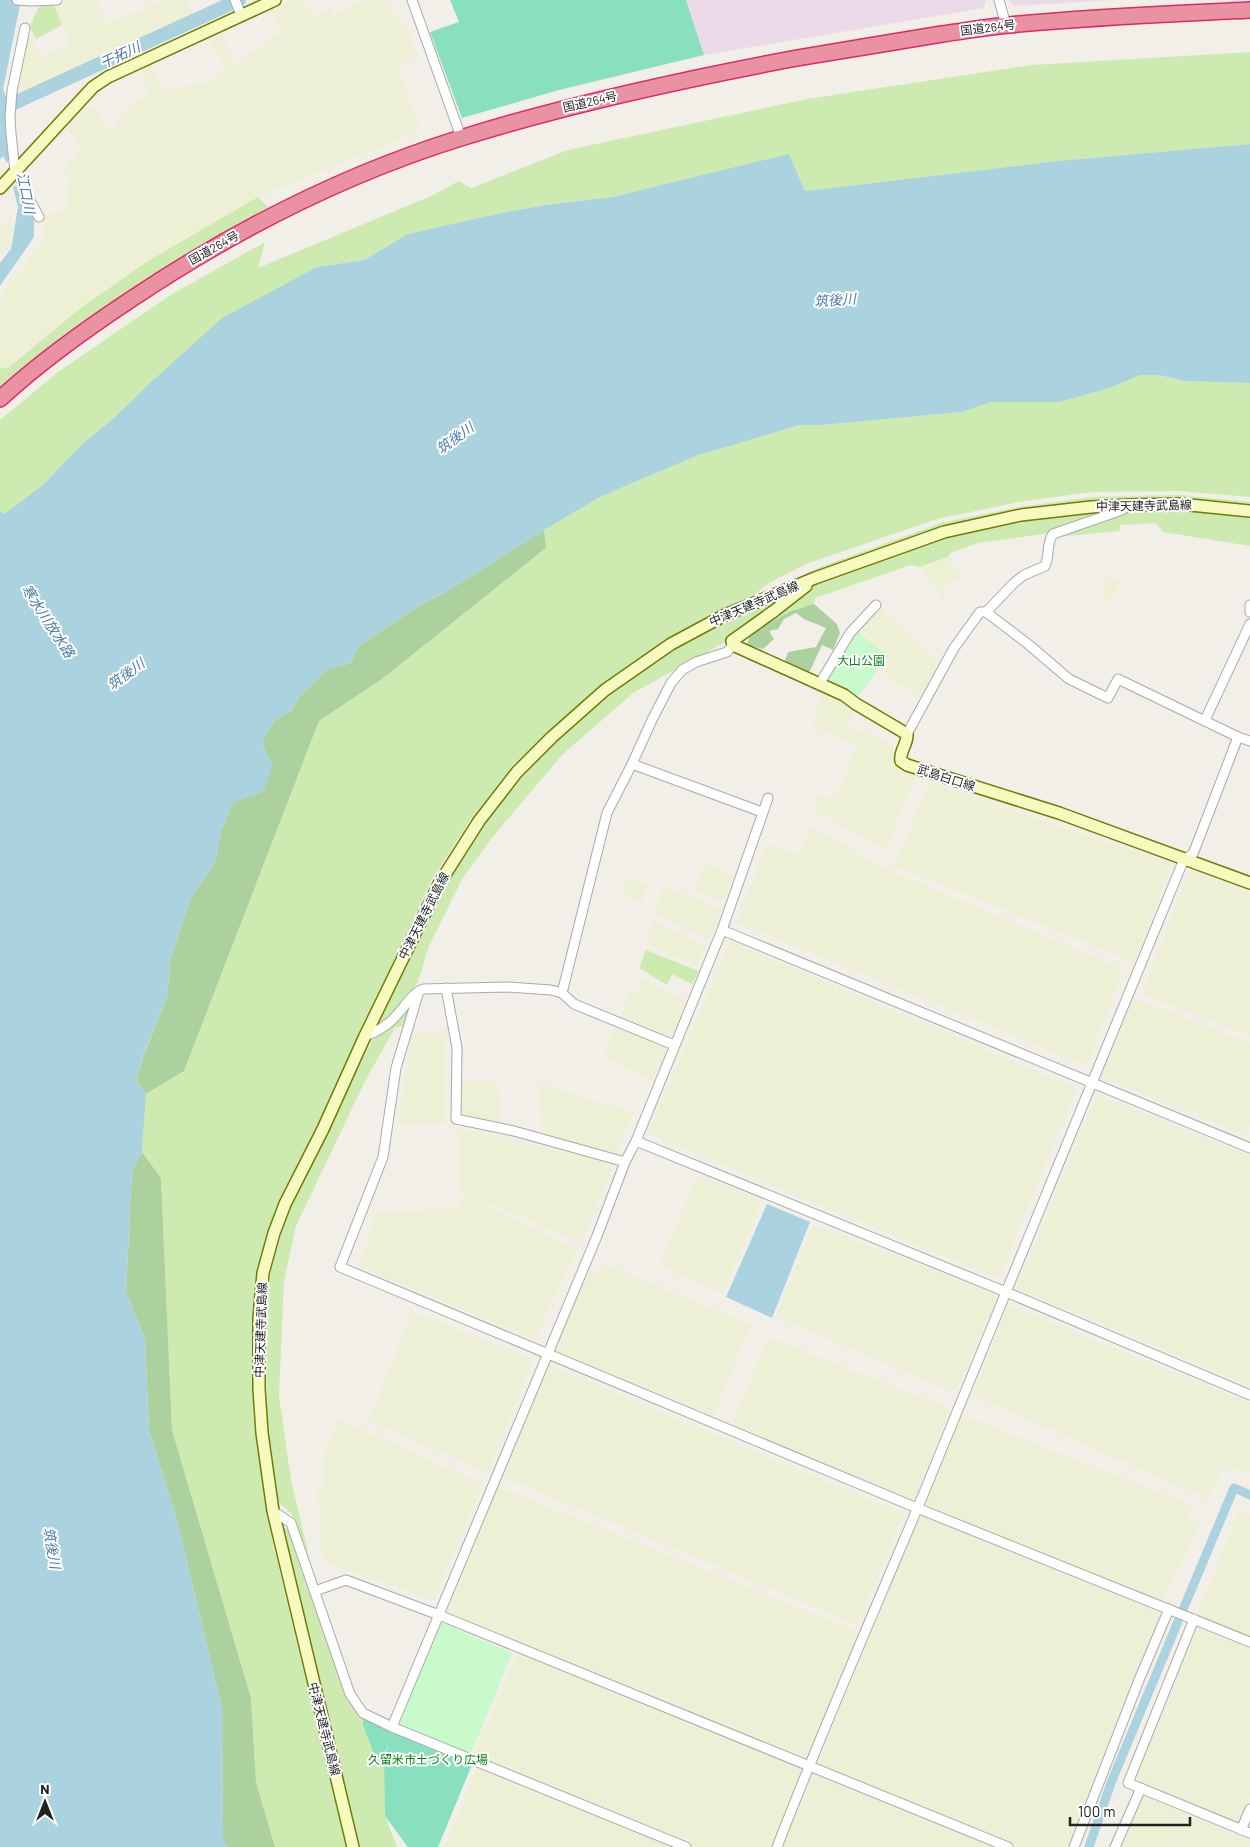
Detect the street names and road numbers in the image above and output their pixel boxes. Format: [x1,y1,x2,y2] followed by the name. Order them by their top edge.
[960,17,1016,37] street label: 国道264号
[561,88,618,114] street label: 国道264号
[186,228,241,267] street label: 国道264号
[1096,497,1192,513] street label: 中津天建寺武島線
[707,578,801,628] street label: 中津天建寺武島線
[916,761,977,793] street label: 武島白口線
[395,870,451,961] street label: 中津天建寺武島線
[251,1282,269,1378] street label: 中津天建寺武島線
[307,1680,343,1777] street label: 中津天建寺武島線

